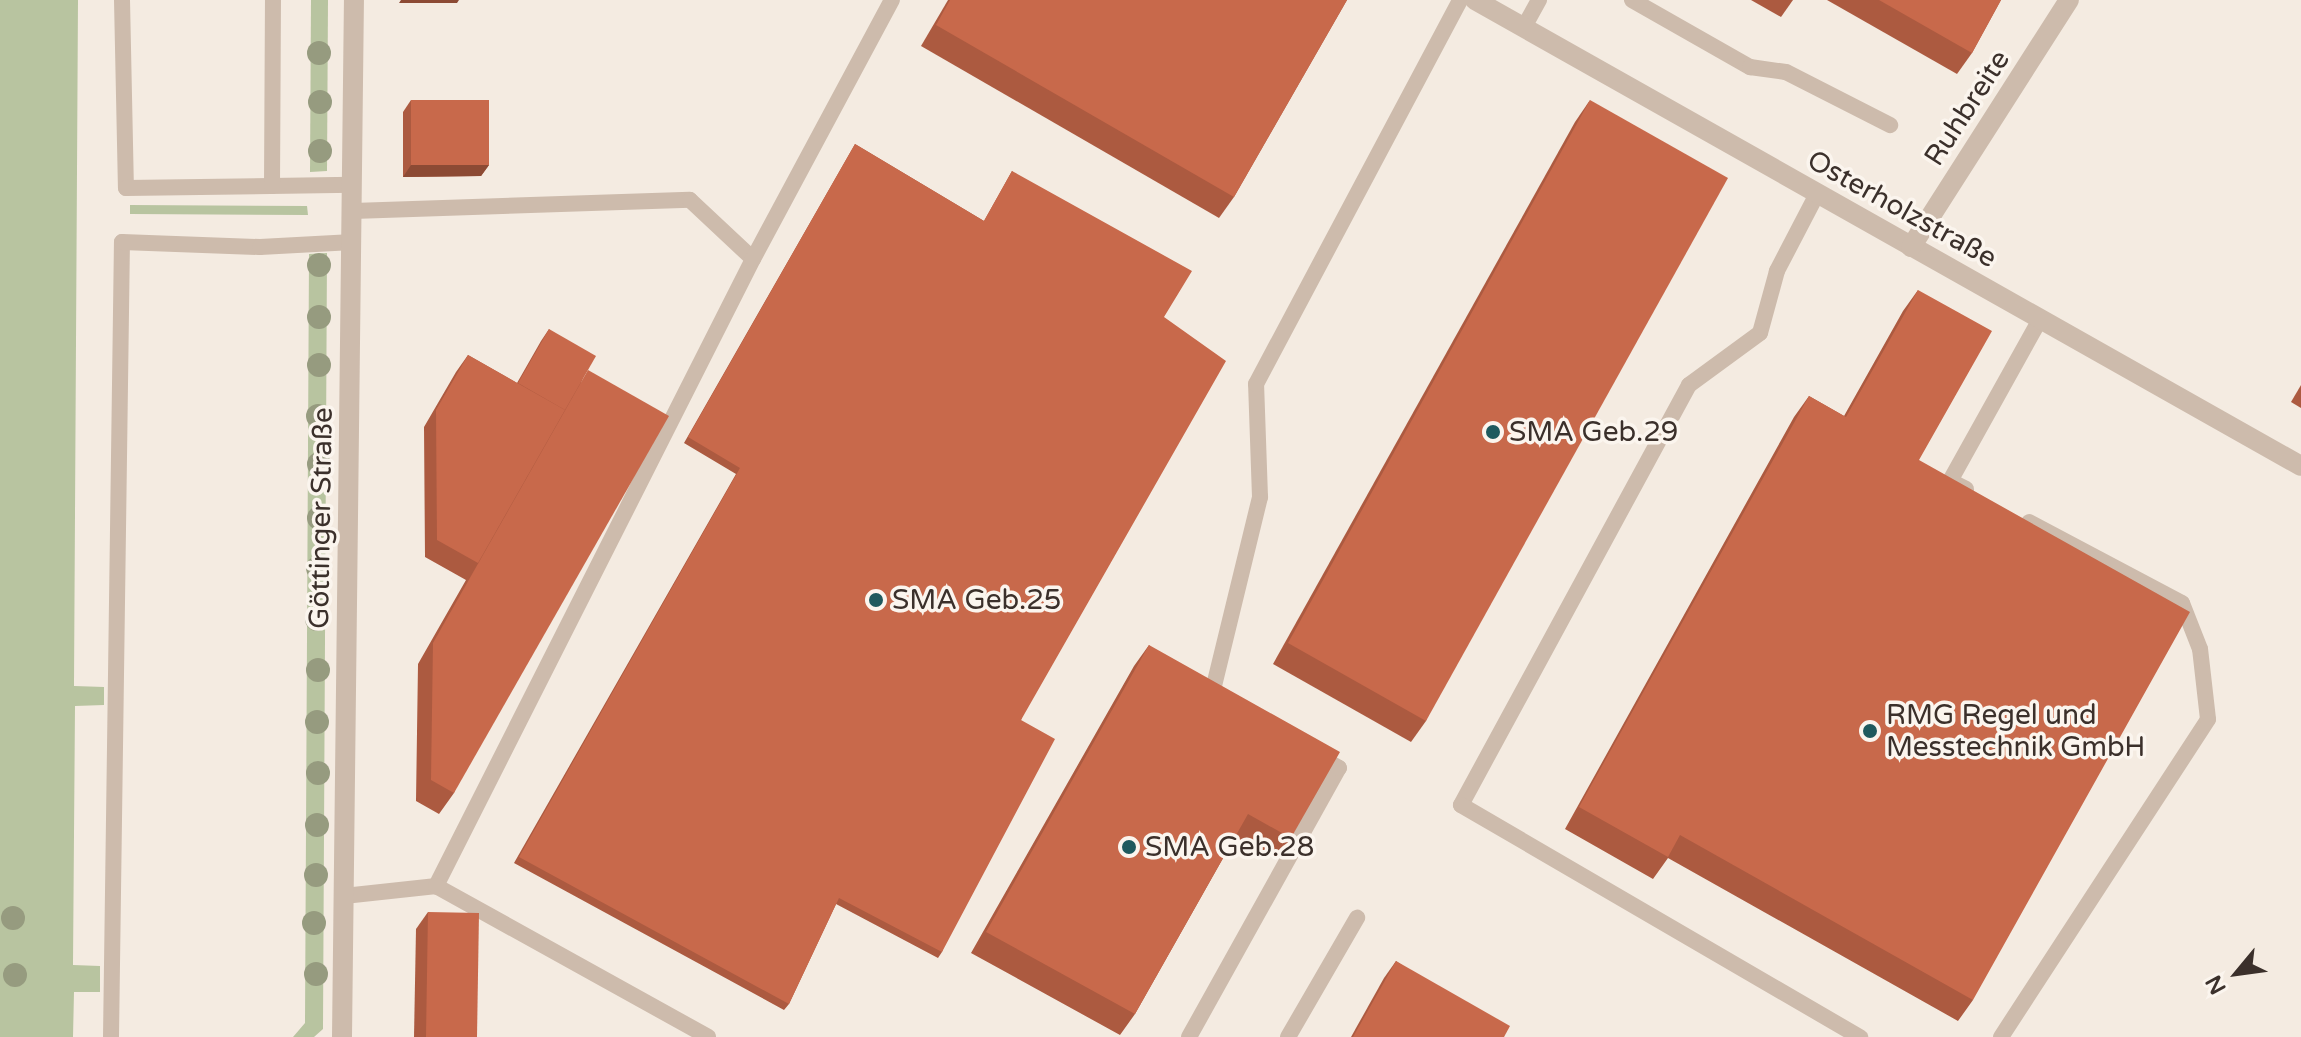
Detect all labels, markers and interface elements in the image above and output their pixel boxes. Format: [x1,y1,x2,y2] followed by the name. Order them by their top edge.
[1917,44,2017,172] street label: Ruhbreite
[1801,143,2003,275] street label: Osterholzstraße
[302,407,340,629] street label: Göttinger Straße
[1509,415,1678,449] place label: SMA Geb.29
[1484,423,1502,441] marker: SMA Geb.29
[892,583,1061,617] place label: SMA Geb.25
[867,591,885,609] marker: SMA Geb.25
[1886,698,2145,764] place label: RMG Regel und Messtechnik GmbH
[1861,722,1879,740] marker: RMG Regel und Messtechnik GmbH
[1145,830,1314,864] place label: SMA Geb.28
[1120,838,1138,856] marker: SMA Geb.28
[2197,933,2277,1013] north arrow
[2200,971,2232,999] text: N

